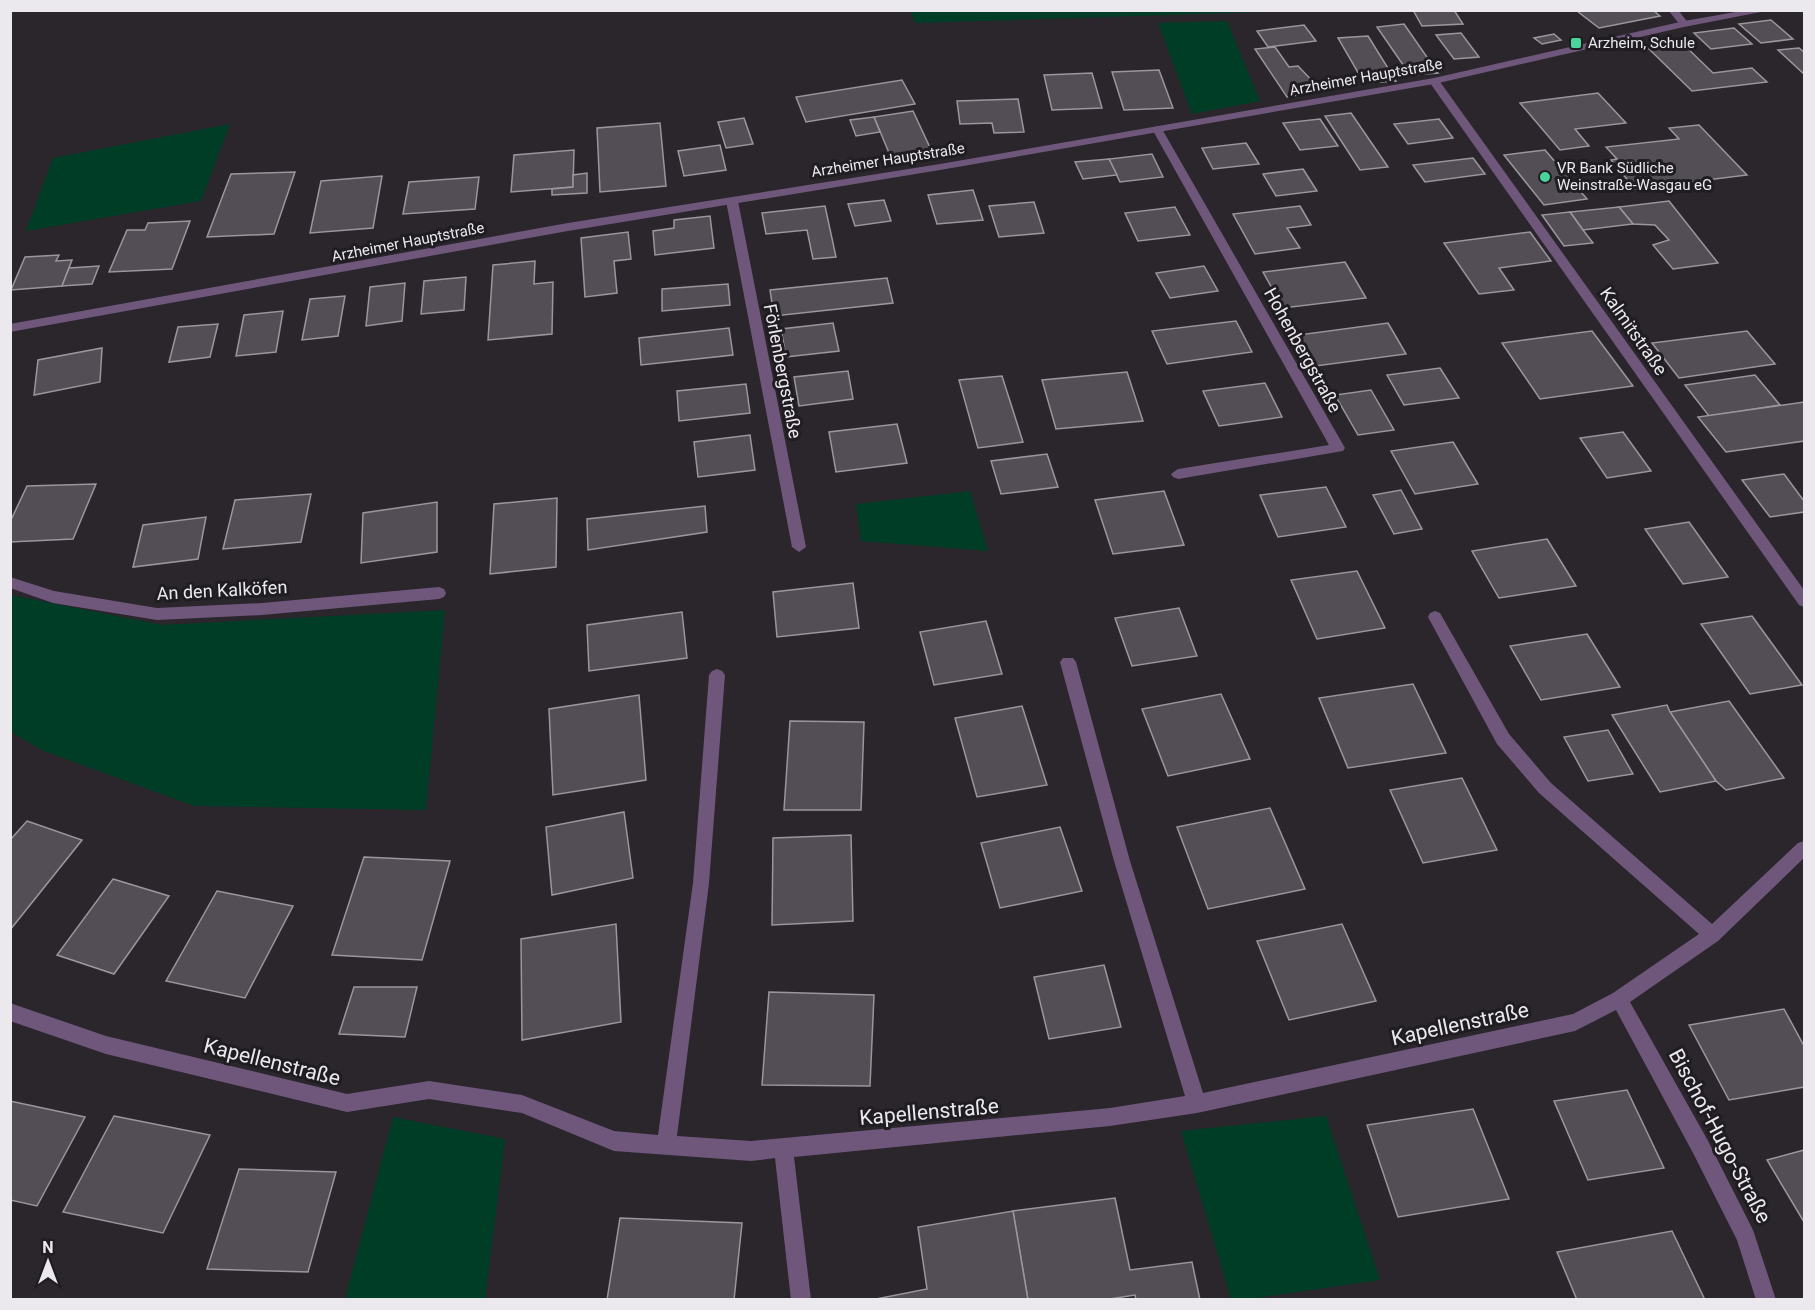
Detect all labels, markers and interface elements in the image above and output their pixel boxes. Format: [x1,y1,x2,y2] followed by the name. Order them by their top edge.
[1588,34,1695,52] place label: Arzheim, Schule
[1569,36,1583,50] marker: Arzheim, Schule
[1288,55,1444,99] street label: Arzheimer Hauptstraße
[810,139,966,181] street label: Arzheimer Hauptstraße
[1557,159,1712,194] place label: VR Bank Südliche Weinstraße-Wasgau eG
[1538,170,1552,184] marker: VR Bank Südliche Weinstraße-Wasgau eG
[330,218,486,266] street label: Arzheimer Hauptstraße
[1596,283,1672,379] street label: Kalmitstraße
[1260,284,1346,416] street label: Hohenbergstraße
[760,302,806,440] street label: Förlenbergstraße
[156,576,288,604] street label: An den Kalköfen
[1389,998,1531,1050] street label: Kapellenstraße
[201,1033,343,1091] street label: Kapellenstraße
[1664,1045,1776,1227] street label: Bischof-Hugo-Straße
[858,1094,1000,1130] street label: Kapellenstraße
[18,1232,78,1292] north arrow
[42,1238,54,1257] text: N

